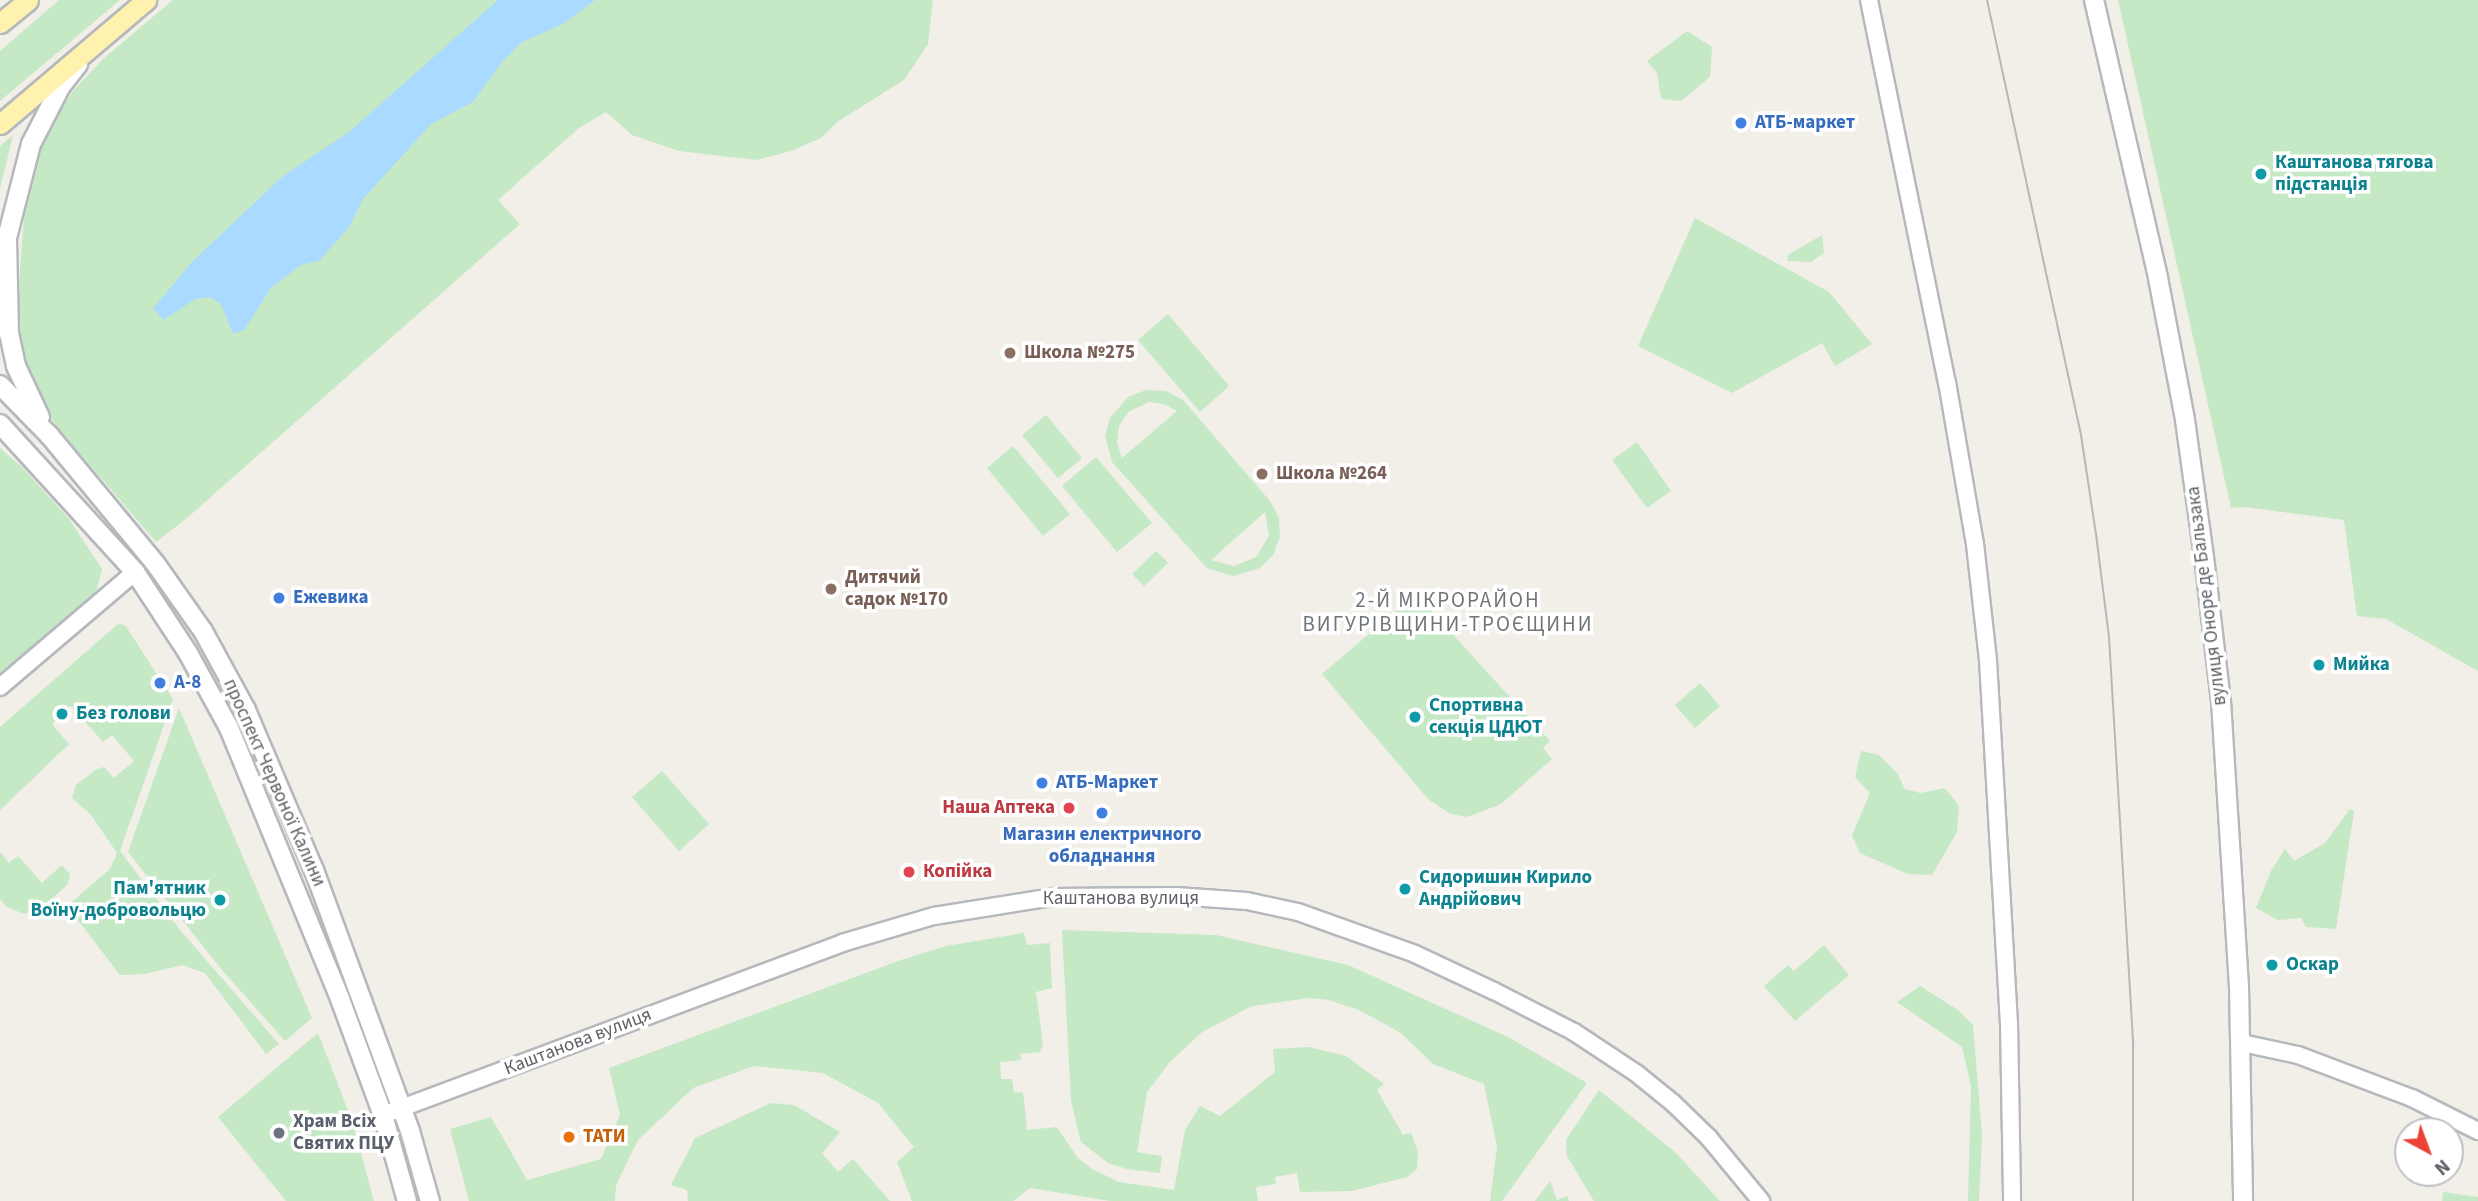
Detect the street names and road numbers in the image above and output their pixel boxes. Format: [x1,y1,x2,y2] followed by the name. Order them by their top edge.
[2182,485,2232,707] street label: вулиця Оноре де Бальзака
[218,676,330,890] street label: проспект Червоної Калини
[1043,888,1199,910] street label: Каштанова вулиця
[501,1003,655,1081] street label: Каштанова вулиця

